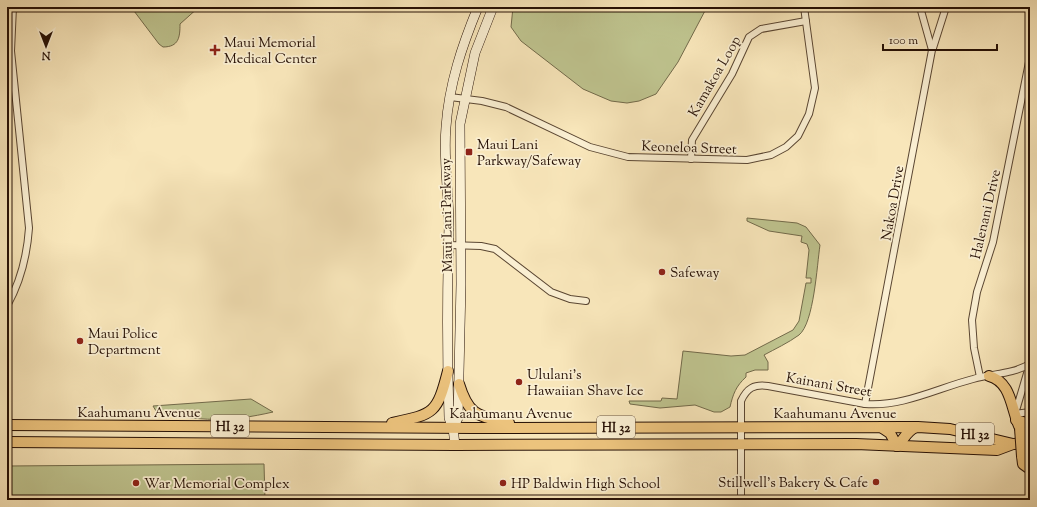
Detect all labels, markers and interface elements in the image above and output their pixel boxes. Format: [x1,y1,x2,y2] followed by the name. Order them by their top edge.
[26,26,66,66] north arrow
[883,26,997,52] scale bar
[889,32,918,50] text: 100 m
[684,33,747,121] street label: Kamakoa Loop
[224,34,318,70] place label: Maui Memorial Medical Center
[209,44,221,56] marker: Maui Memorial Medical Center
[41,47,51,63] text: N
[477,136,581,172] place label: Maui Lani Parkway/Safeway
[641,137,737,161] street label: Keoneloa Street
[464,147,474,157] marker: Maui Lani Parkway/Safeway
[437,158,459,272] street label: Maui Lani Parkway
[878,164,910,242] street label: Nakoa Drive
[967,168,1007,261] street label: Halenani Drive
[670,264,719,284] place label: Safeway
[657,267,667,277] marker: Safeway
[88,325,161,361] place label: Maui Police Department
[75,336,85,346] marker: Maui Police Department
[527,366,644,402] place label: Ululani's Hawaiian Shave Ice
[784,369,873,403] street label: Kainani Street
[514,377,524,387] marker: Ululani's Hawaiian Shave Ice
[77,404,201,424] street label: Kaahumanu Avenue
[449,405,573,425] street label: Kaahumanu Avenue
[773,405,897,425] street label: Kaahumanu Avenue
[211,415,249,437] road number: HI 32
[597,416,635,438] road number: HI 32
[956,423,994,445] road number: HI 32
[718,474,868,494] place label: Stillwell's Bakery & Cafe
[144,475,290,495] place label: War Memorial Complex
[511,475,660,495] place label: HP Baldwin High School
[871,477,881,487] marker: Stillwell's Bakery & Cafe
[131,478,141,488] marker: War Memorial Complex
[498,478,508,488] marker: HP Baldwin High School

